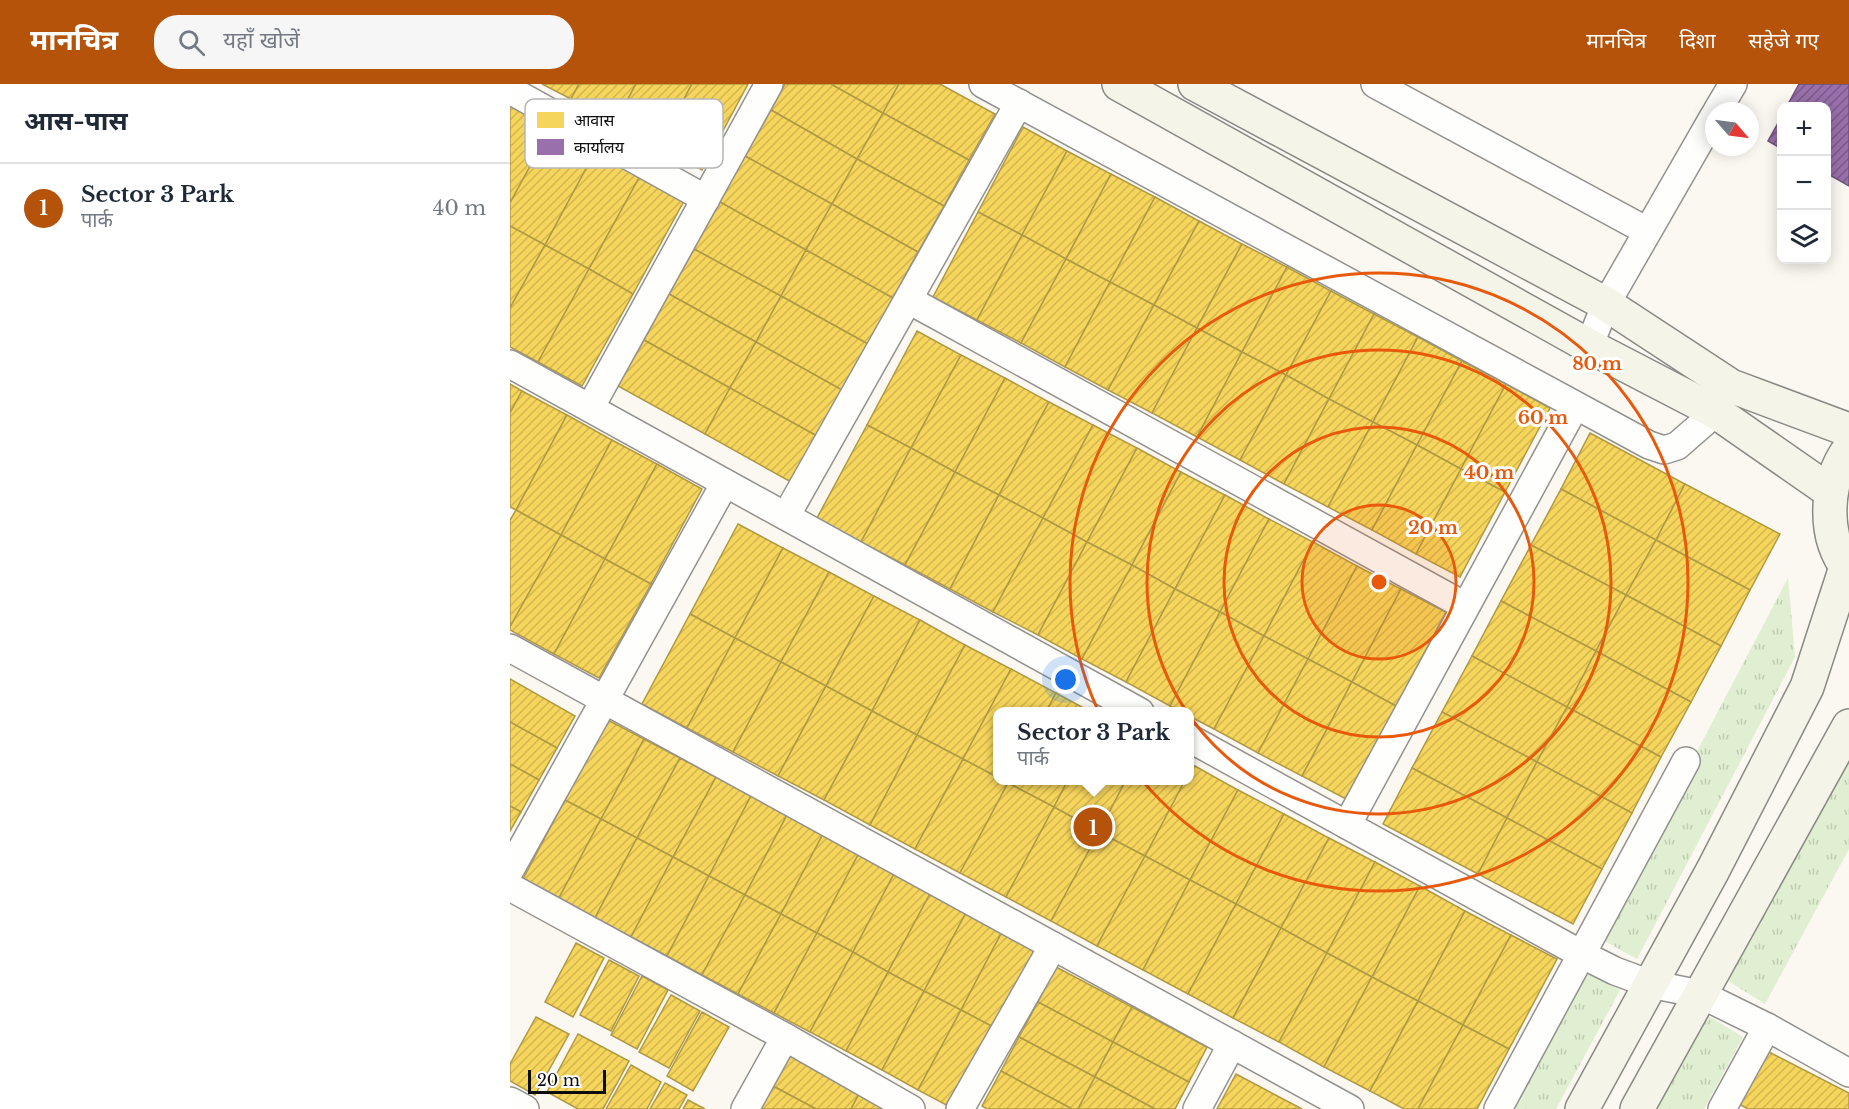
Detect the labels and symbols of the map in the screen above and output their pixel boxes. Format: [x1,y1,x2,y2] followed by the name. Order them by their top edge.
[525,99,723,168] legend
[1705,102,1759,156] north arrow
[574,110,615,130] text: आवास
[574,137,625,157] text: कार्यालय
[1572,353,1622,375] text: 80 m
[1518,407,1568,429] text: 60 m
[1464,462,1514,484] text: 40 m
[1408,517,1458,539] text: 20 m
[1369,572,1389,592] centre of rings
[1051,665,1080,694] your location
[1074,804,1112,850] pin: 1
[528,1067,606,1094] scale bar

